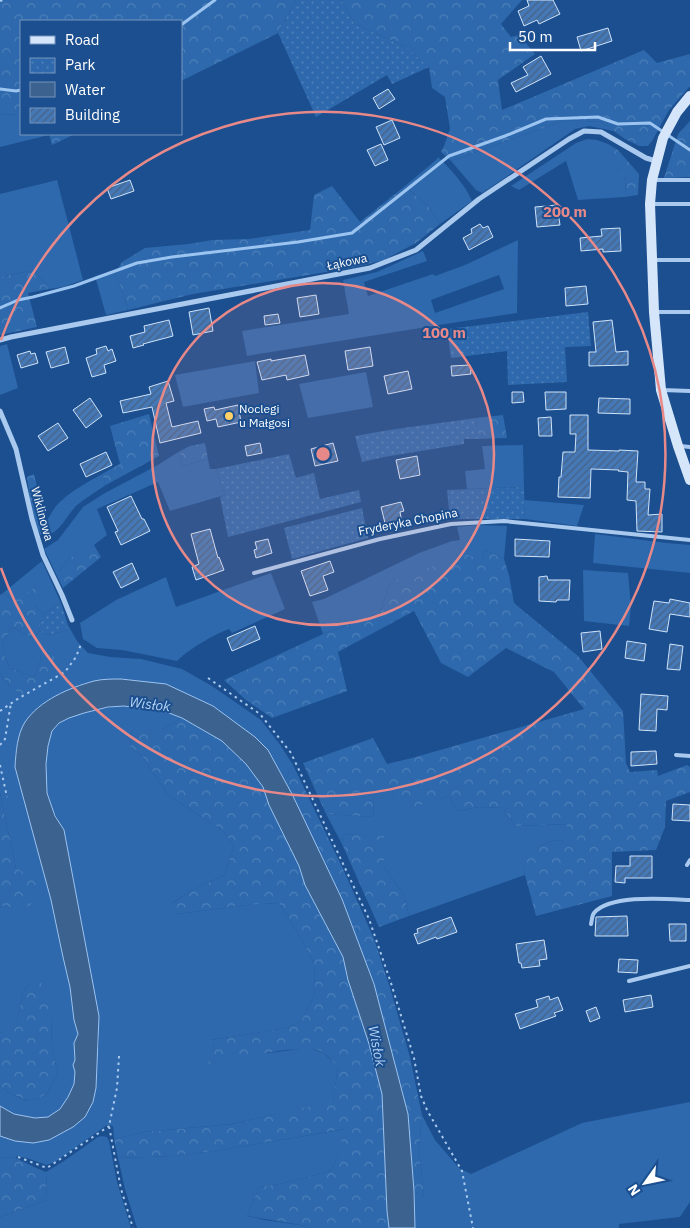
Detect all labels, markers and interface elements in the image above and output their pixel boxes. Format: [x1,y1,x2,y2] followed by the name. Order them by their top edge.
[20,20,182,135] legend
[510,20,595,52] scale bar
[518,27,553,46] text: 50 m
[65,30,100,49] text: Road
[65,55,95,74] text: Park
[65,80,106,99] text: Water
[65,105,120,124] text: Building
[543,202,587,221] text: 200 m
[324,250,369,273] street label: Łąkowa
[422,323,466,342] text: 100 m
[239,401,290,430] place label: Noclegi u Małgosi
[223,410,235,422] marker: Noclegi u Małgosi
[314,445,332,463] centre of rings
[28,485,57,543] street label: Wiklinowa
[357,504,459,538] street label: Fryderyka Chopina
[129,693,172,716] water label: Wisłok
[364,1024,390,1069] water label: Wisłok
[620,1158,670,1208] north arrow
[624,1181,644,1199] text: N

